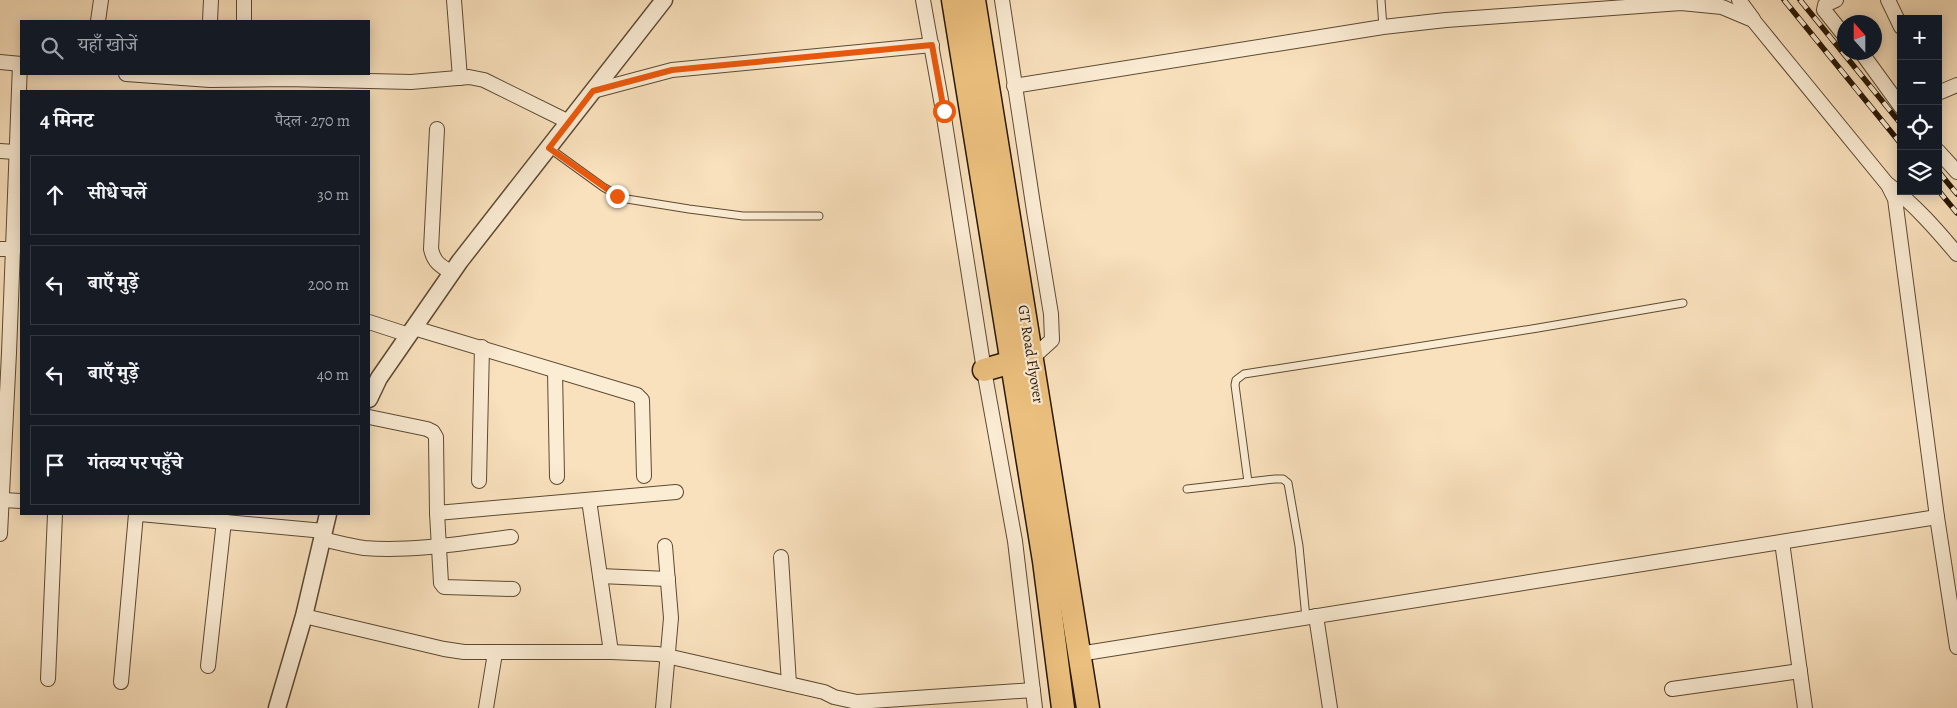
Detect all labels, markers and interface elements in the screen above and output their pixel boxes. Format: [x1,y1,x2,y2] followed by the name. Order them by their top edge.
[1837,15,1882,60] north arrow
[1897,15,1942,195] map controls
[1897,15,1942,60] button: +
[20,20,370,75] search box
[78,32,137,58] text: यहाँ खोजें
[38,34,66,62] icon: search
[1897,60,1942,105] button: −
[933,100,956,123] route start
[1897,105,1942,150] button: locate
[40,106,93,134] text: 4 मिनट
[275,110,350,132] text: पैदल · 270 m
[1897,150,1942,195] button: layers
[88,180,146,206] text: सीधे चलें
[41,181,69,209] icon: ahead
[317,184,349,206] text: 30 m
[606,185,629,208] route end
[88,270,138,296] text: बाएँ मुड़ें
[41,271,69,299] icon: left
[308,274,349,296] text: 200 m
[1013,303,1049,405] street label: GT Road Flyover
[88,360,138,386] text: बाएँ मुड़ें
[41,361,69,389] icon: left
[317,364,349,386] text: 40 m
[88,450,183,476] text: गंतव्य पर पहुँचे
[41,451,69,479] icon: arrive

